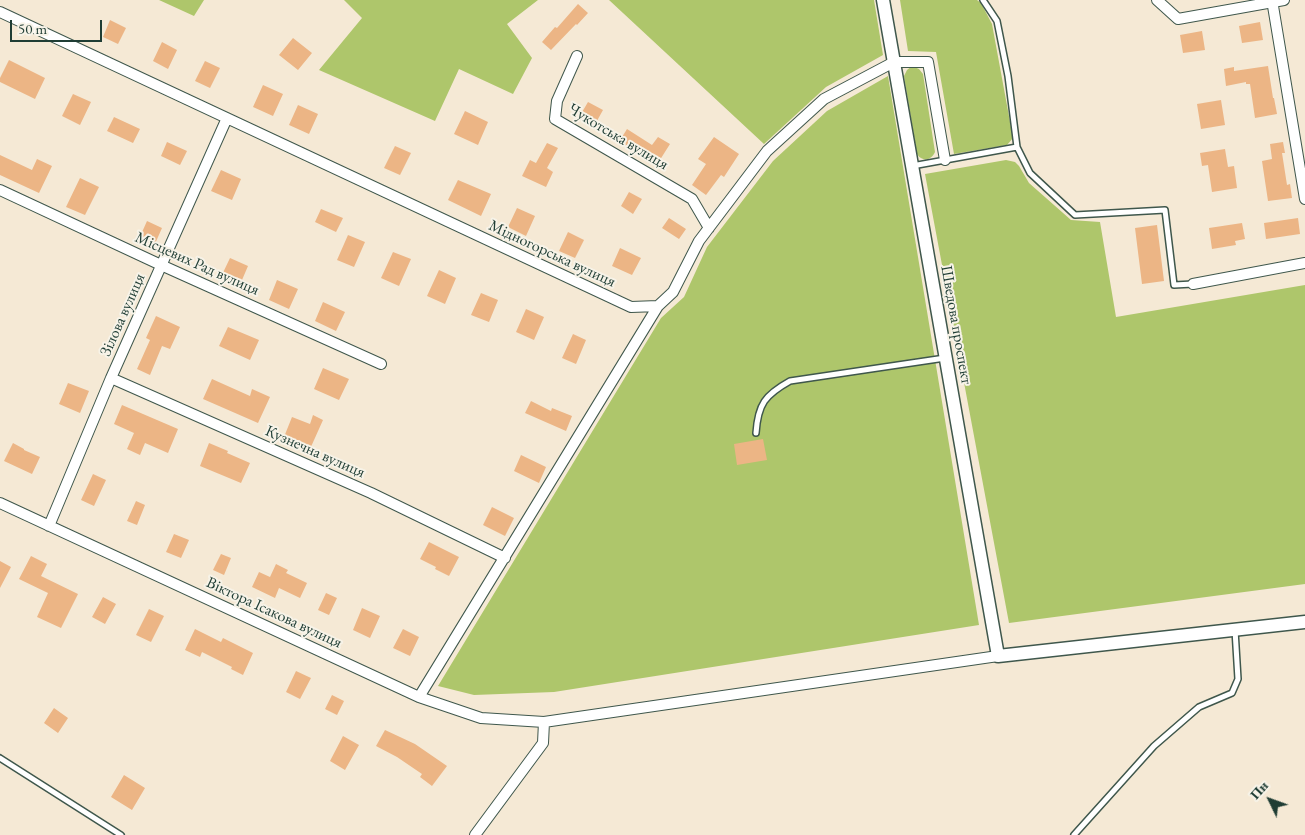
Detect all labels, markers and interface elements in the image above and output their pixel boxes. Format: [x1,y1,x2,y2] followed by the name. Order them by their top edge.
[12,10,105,42] scale bar
[18,19,47,38] text: 50 m
[564,99,672,175] street label: Чукотська вулиця
[485,216,619,292] street label: Мідногорська вулиця
[132,228,262,300] street label: Місцевих Рад вулиця
[936,264,976,386] street label: Шведова проспект
[96,271,150,359] street label: Зілова вулиця
[262,421,368,483] street label: Кузнечна вулиця
[203,573,345,653] street label: Віктора Ісакова вулиця
[1245,775,1295,825] north arrow
[1246,777,1272,803] text: Пн

